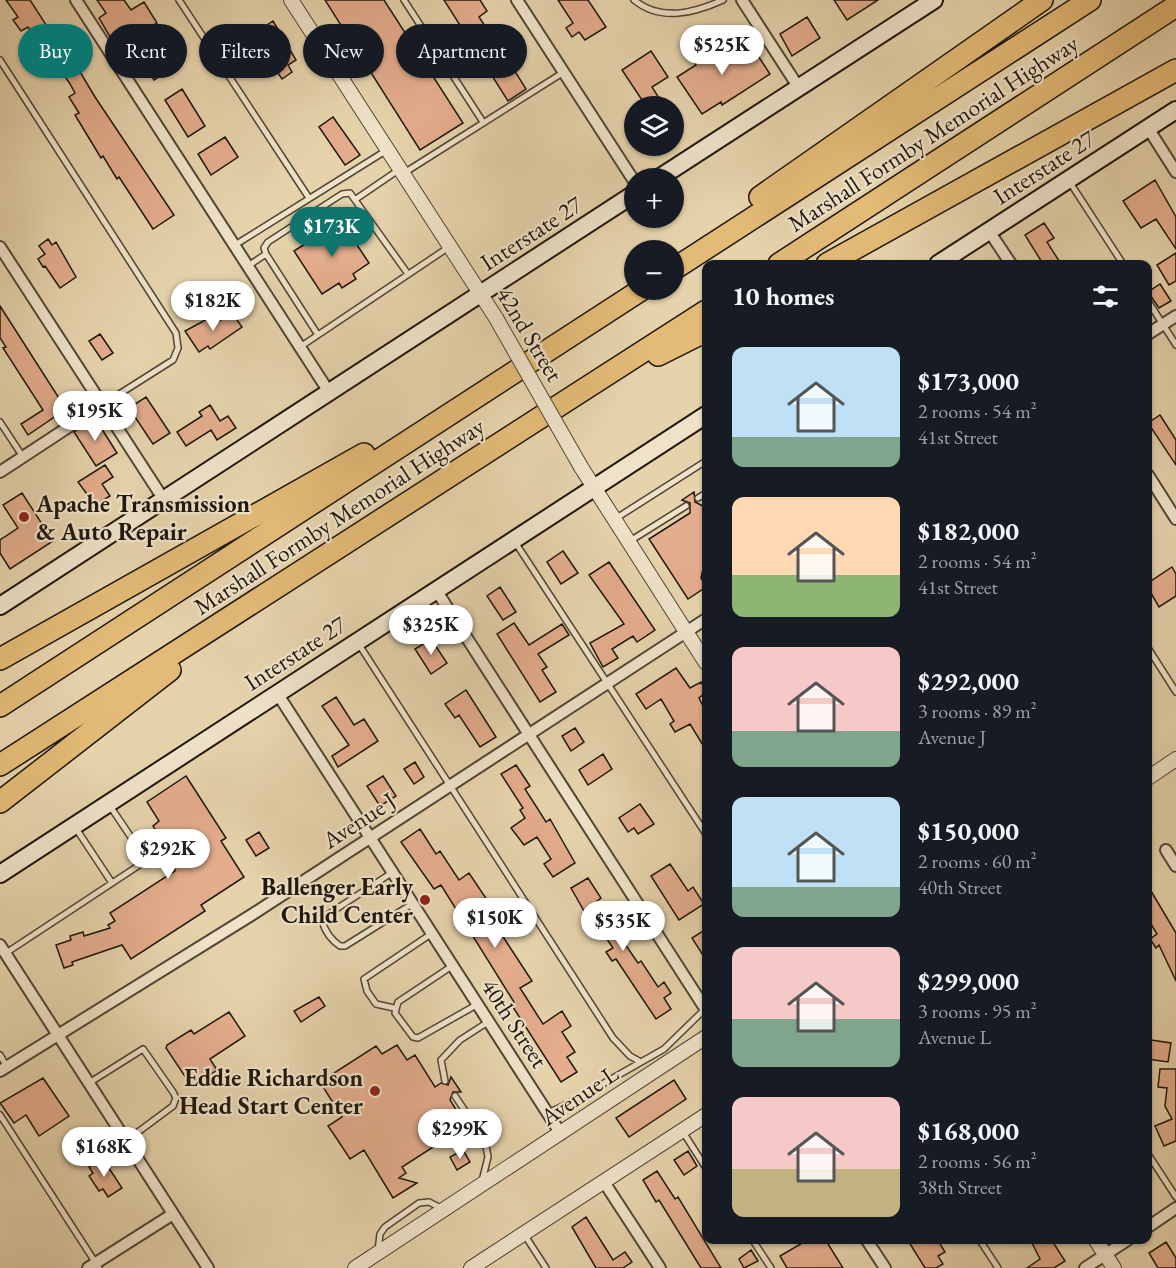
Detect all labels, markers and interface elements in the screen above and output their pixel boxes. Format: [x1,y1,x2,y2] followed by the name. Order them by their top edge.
[18,24,93,78] chip: Buy
[105,24,187,78] chip: Rent
[199,24,291,78] chip: Filters
[303,24,384,78] chip: New
[396,24,527,78] chip: Apartment
[680,25,764,76] pin: $525K
[782,27,1085,239] street label: Marshall Formby Memorial Highway
[694,31,750,57] text: $525K
[624,96,684,300] map controls
[624,96,684,156] button: layers
[987,122,1101,211] street label: Interstate 27
[624,168,684,228] button: +
[474,188,588,277] street label: Interstate 27
[290,207,374,258] pin: $173K
[304,213,360,239] text: $173K
[624,240,684,300] button: −
[732,279,834,313] text: 10 homes
[1089,280,1122,313] icon: filters
[171,281,255,332] pin: $182K
[490,281,571,388] street label: 42nd Street
[185,287,241,313] text: $182K
[918,364,1019,398] text: $173,000
[780,371,852,443] icon: home
[53,391,137,442] pin: $195K
[67,397,123,423] text: $195K
[918,398,1037,424] text: 2 rooms · 54 m²
[188,410,491,622] street label: Marshall Formby Memorial Highway
[918,424,998,450] text: 41st Street
[35,488,251,547] place label: Apache Transmission & Auto Repair
[17,510,31,524] marker: Apache Transmission & Auto Repair
[918,514,1019,548] text: $182,000
[780,521,852,593] icon: home
[918,548,1037,574] text: 2 rooms · 54 m²
[918,574,998,600] text: 41st Street
[389,605,473,656] pin: $325K
[238,608,352,697] street label: Interstate 27
[403,611,459,637] text: $325K
[918,664,1019,698] text: $292,000
[780,671,852,743] icon: home
[918,698,1037,724] text: 3 rooms · 89 m²
[918,724,986,750] text: Avenue J
[315,785,402,856] street label: Avenue J
[918,814,1019,848] text: $150,000
[780,821,852,893] icon: home
[126,829,210,880] pin: $292K
[140,835,196,861] text: $292K
[918,848,1037,874] text: 2 rooms · 60 m²
[261,871,413,930] place label: Ballenger Early Child Center
[918,874,1002,900] text: 40th Street
[418,893,432,907] marker: Ballenger Early Child Center
[453,898,537,949] pin: $150K
[581,901,665,952] pin: $535K
[467,904,523,930] text: $150K
[595,907,651,933] text: $535K
[918,964,1019,998] text: $299,000
[780,971,852,1043] icon: home
[475,972,556,1074] street label: 40th Street
[918,998,1037,1024] text: 3 rooms · 95 m²
[918,1024,991,1050] text: Avenue L
[533,1058,624,1133] street label: Avenue L
[179,1062,363,1121] place label: Eddie Richardson Head Start Center
[368,1084,382,1098] marker: Eddie Richardson Head Start Center
[418,1109,502,1160] pin: $299K
[918,1114,1019,1148] text: $168,000
[432,1115,488,1141] text: $299K
[780,1121,852,1193] icon: home
[62,1127,146,1178] pin: $168K
[76,1133,132,1159] text: $168K
[918,1148,1037,1174] text: 2 rooms · 56 m²
[918,1174,1002,1200] text: 38th Street

